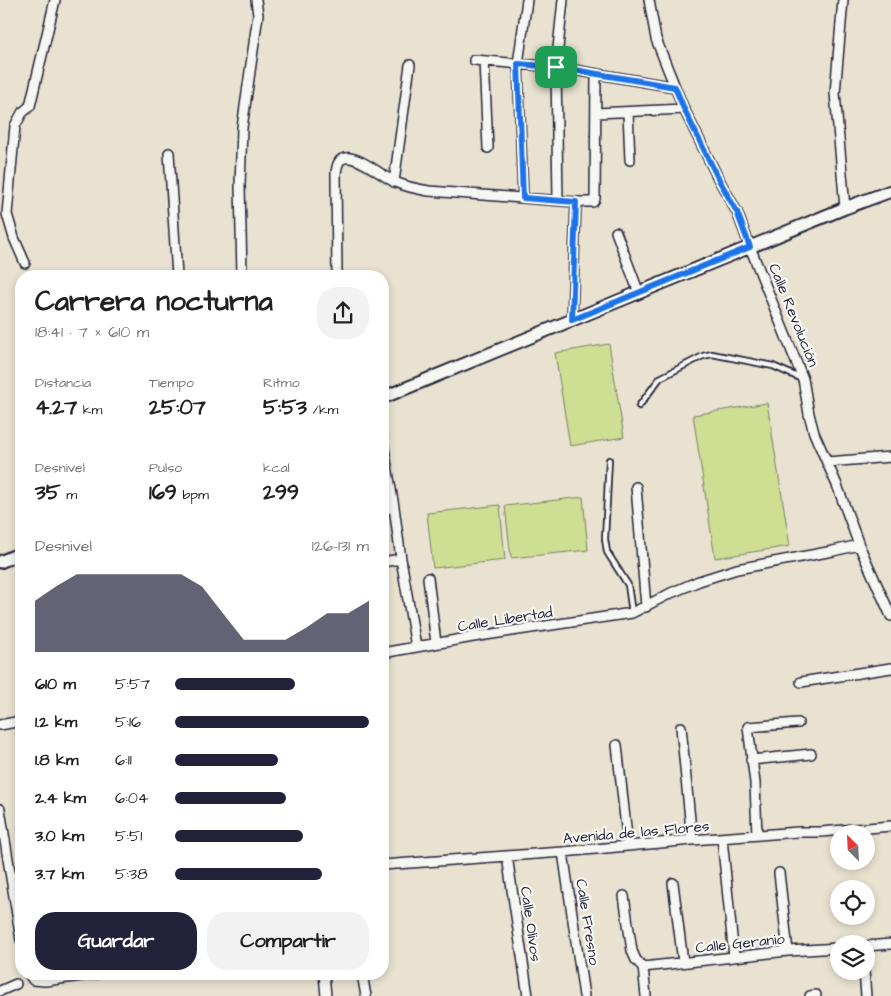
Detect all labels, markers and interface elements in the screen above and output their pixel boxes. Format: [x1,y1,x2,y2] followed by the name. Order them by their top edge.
[535,46,577,88] pin
[542,53,570,81] icon: arrive
[763,260,824,370] street label: Calle Revolución
[35,282,273,321] text: Carrera nocturna
[317,287,369,339] button: share
[35,321,149,343] text: 18:41 · 7 × 610 m
[35,373,91,393] text: Distancia
[149,373,194,393] text: Tiempo
[263,373,300,393] text: Ritmo
[35,393,77,422] text: 4.27
[149,393,206,422] text: 25:07
[263,393,307,422] text: 5:53
[77,400,102,420] text: km
[307,400,338,420] text: /km
[35,458,85,478] text: Desnivel
[149,458,182,478] text: Pulso
[263,458,290,478] text: kcal
[35,478,61,507] text: 35
[149,478,177,507] text: 169
[263,478,299,507] text: 299
[61,485,77,505] text: m
[177,485,209,505] text: bpm
[35,535,92,557] text: Desnivel
[312,535,369,557] text: 126–131 m
[456,602,554,637] street label: Calle Libertad
[35,673,76,695] text: 610 m
[115,673,150,695] text: 5:57
[35,711,77,733] text: 1.2 km
[115,711,141,733] text: 5:16
[35,749,78,771] text: 1.8 km
[115,749,132,771] text: 6:11
[35,787,86,809] text: 2.4 km
[115,787,149,809] text: 6:04
[562,816,711,849] street label: Avenida de las Flores
[35,825,84,847] text: 3.0 km
[115,825,142,847] text: 5:51
[830,825,875,870] north arrow
[830,825,875,980] map controls
[35,863,84,885] text: 3.7 km
[115,863,148,885] text: 5:38
[570,877,605,967] street label: Calle Fresno
[830,880,875,925] button: locate
[515,885,546,963] street label: Calle Olivos
[35,912,197,970] button: Guardar
[207,912,369,970] button: Compartir
[694,928,786,959] street label: Calle Geranio
[830,935,875,980] button: layers

